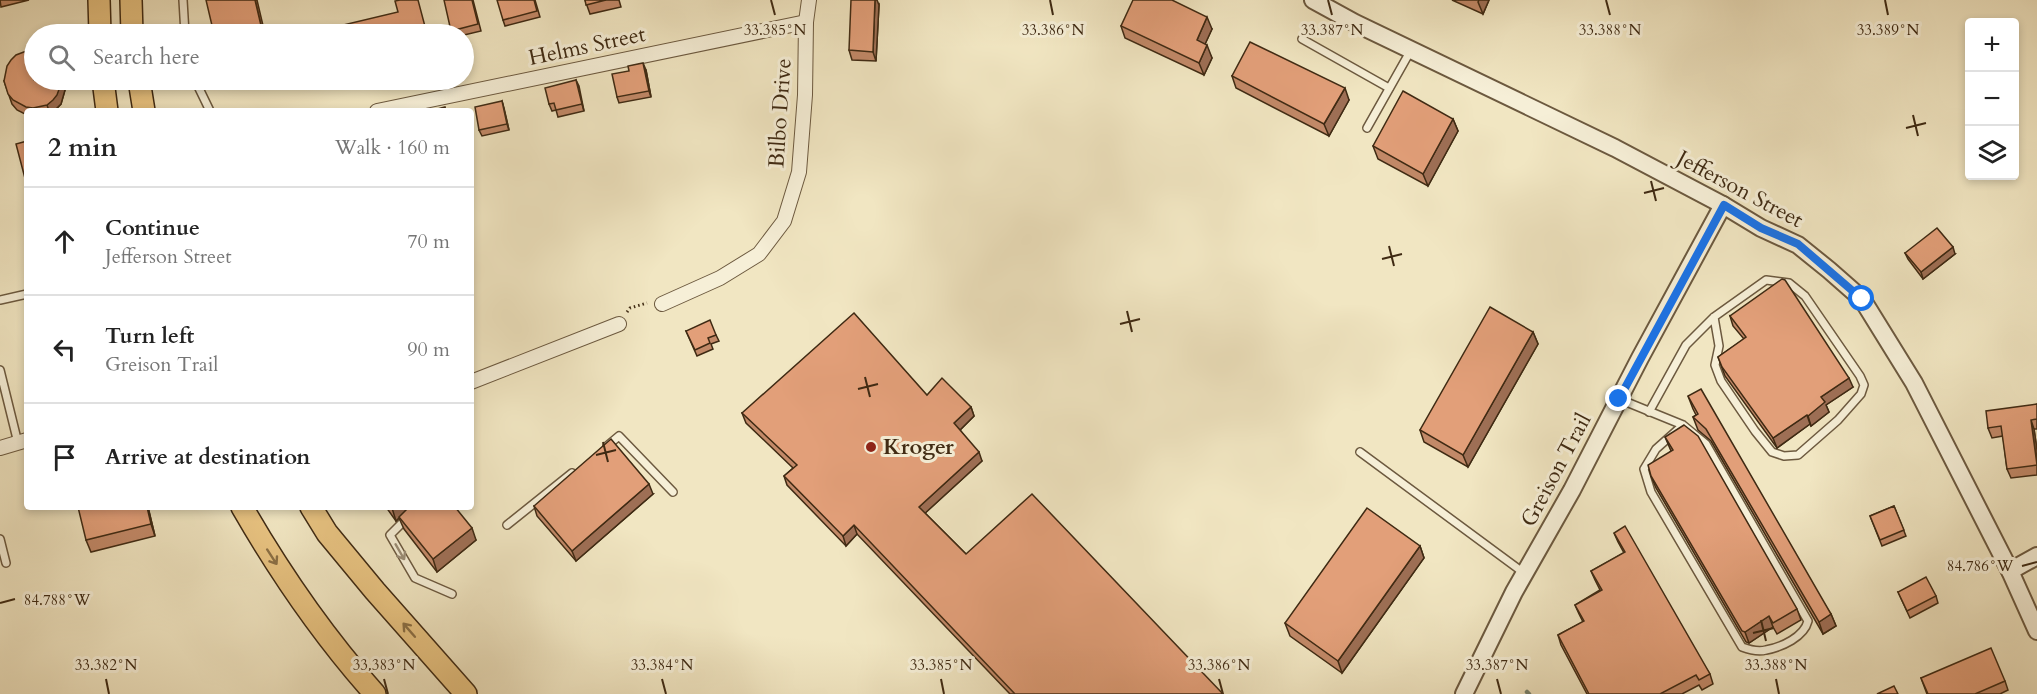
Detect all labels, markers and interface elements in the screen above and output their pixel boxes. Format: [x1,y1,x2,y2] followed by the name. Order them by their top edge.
[1965,18,2019,180] map controls
[1965,18,2019,72] button: +
[526,19,648,73] street label: Helms Street
[744,20,807,40] text: 33.385°N
[1022,20,1085,40] text: 33.386°N
[1301,20,1364,40] text: 33.387°N
[1579,20,1642,40] text: 33.388°N
[1857,20,1920,40] text: 33.389°N
[24,24,474,90] search box
[45,41,78,74] icon: search
[93,42,200,72] text: Search here
[761,57,799,169] street label: Bilbo Drive
[1965,72,2019,126] button: −
[1965,126,2019,180] button: layers
[48,130,117,165] text: 2 min
[335,134,450,161] text: Walk · 160 m
[1669,142,1809,235] street label: Jefferson Street
[105,213,200,243] text: Continue
[48,225,81,258] icon: ahead
[407,228,450,255] text: 70 m
[105,243,232,270] text: Jefferson Street
[1848,285,1874,311] route start
[105,321,194,351] text: Turn left
[48,333,81,366] icon: left
[407,336,450,363] text: 90 m
[105,351,218,378] text: Greison Trail
[1605,385,1631,411] route end
[1513,408,1599,532] street label: Greison Trail
[883,432,954,462] place label: Kroger
[864,440,878,454] marker: Kroger
[48,441,81,474] icon: arrive
[105,442,310,472] text: Arrive at destination
[394,543,406,560] one-way arrow
[266,548,278,565] one-way arrow
[1947,556,2014,576] text: 84.786°W
[24,590,91,610] text: 84.788°W
[402,623,416,638] one-way arrow
[75,655,138,675] text: 33.382°N
[353,655,416,675] text: 33.383°N
[631,655,694,675] text: 33.384°N
[910,655,973,675] text: 33.385°N
[1188,655,1251,675] text: 33.386°N
[1466,655,1529,675] text: 33.387°N
[1745,655,1808,675] text: 33.388°N

